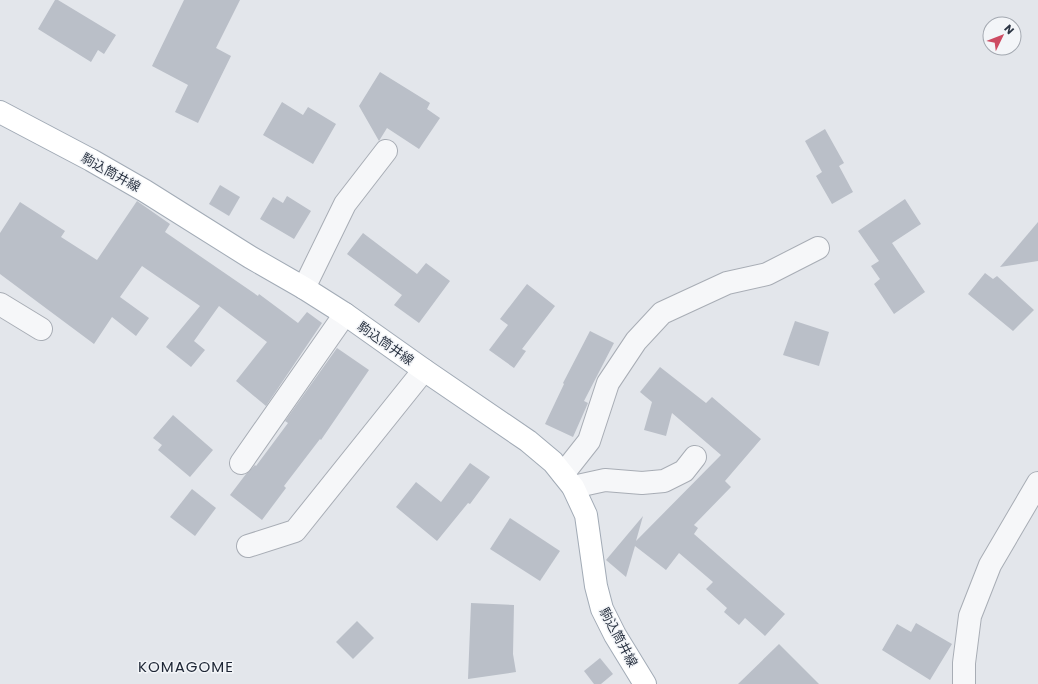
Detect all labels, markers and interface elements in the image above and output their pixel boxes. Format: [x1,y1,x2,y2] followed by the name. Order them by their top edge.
[982,16,1022,56] north arrow
[1001,21,1018,38] text: N
[78,148,144,197] street label: 駒込筒井線
[354,317,418,370] street label: 駒込筒井線
[595,604,642,670] street label: 駒込筒井線
[138,656,234,677] district label: KOMAGOME

